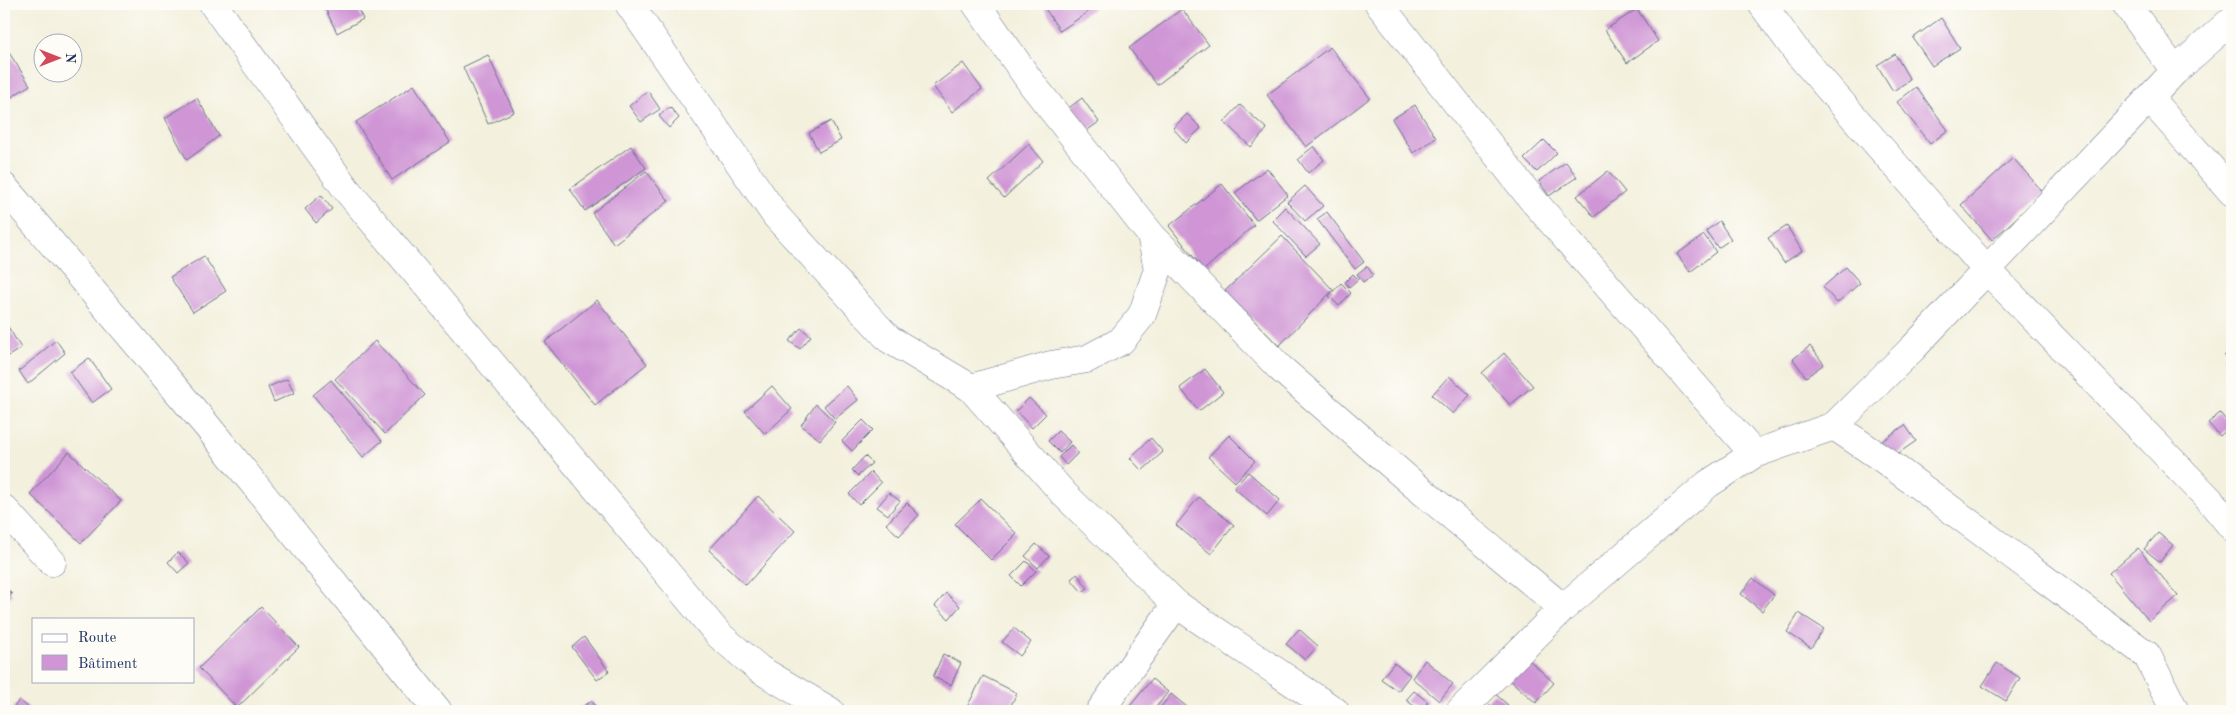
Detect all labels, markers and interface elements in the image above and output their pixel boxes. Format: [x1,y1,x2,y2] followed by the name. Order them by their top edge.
[32,32,82,82] north arrow
[63,53,77,64] text: N
[32,618,195,682] legend
[78,631,116,646] text: Route
[78,657,137,672] text: Bâtiment

